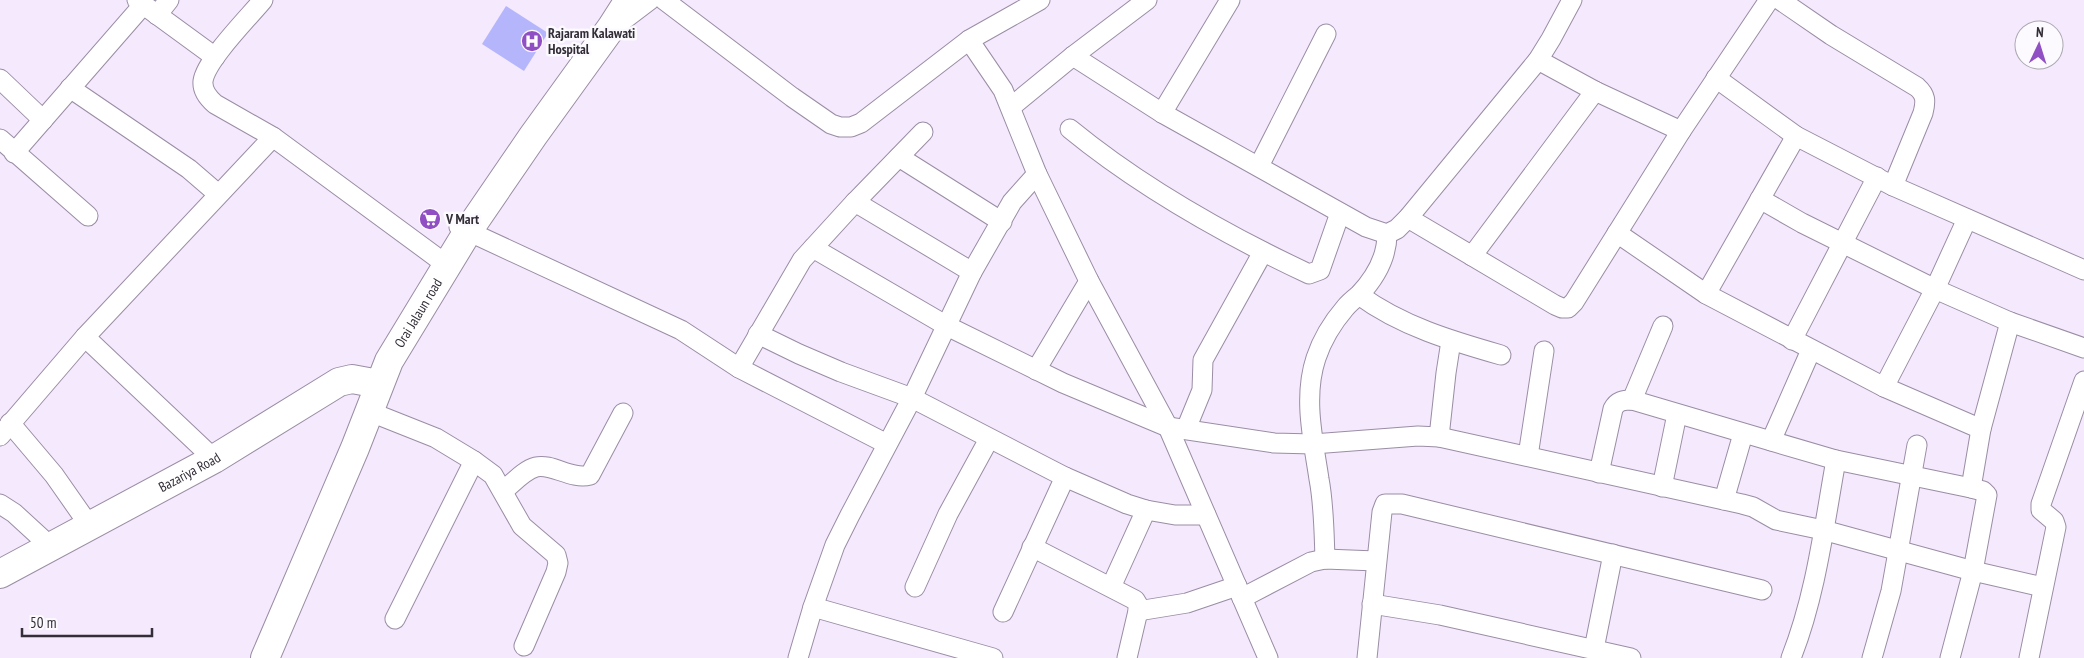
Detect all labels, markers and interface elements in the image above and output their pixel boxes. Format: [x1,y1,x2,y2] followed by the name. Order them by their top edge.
[2014,20,2064,70] north arrow
[2036,23,2044,41] text: N
[548,24,635,58] place label: Rajaram Kalawati Hospital
[520,29,544,53] hospital icon: Rajaram Kalawati Hospital
[418,207,442,231] supermarket icon: V Mart
[445,210,479,228] place label: V Mart
[390,275,446,351] street label: Orai Jalaun road
[155,448,224,496] street label: Bazariya Road
[22,606,152,638] scale bar
[30,613,56,632] text: 50 m

